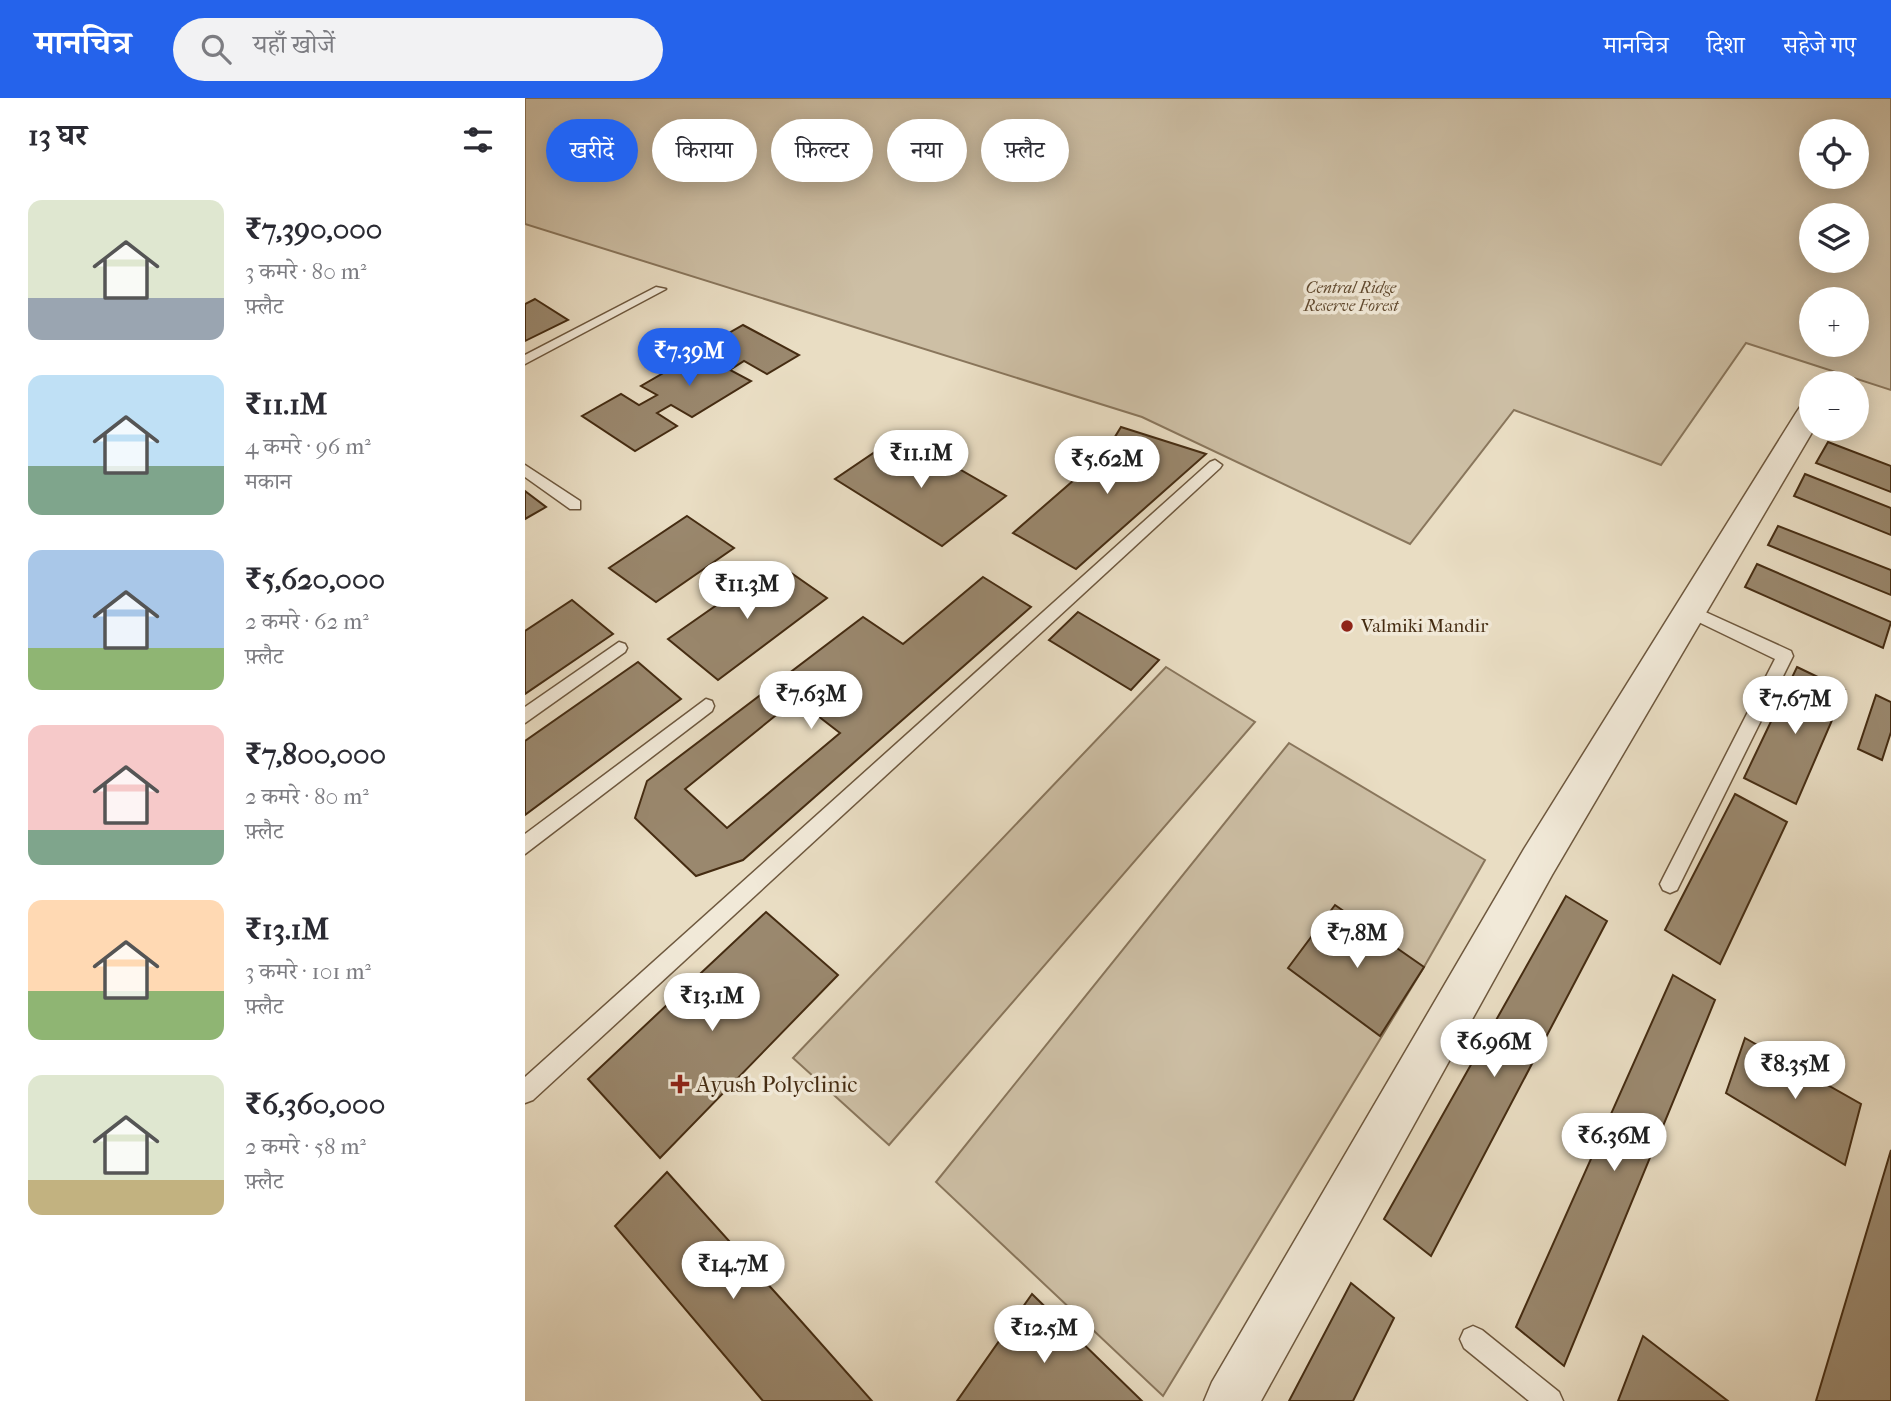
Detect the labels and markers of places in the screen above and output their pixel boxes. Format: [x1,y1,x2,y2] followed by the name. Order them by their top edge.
[632,328,746,388] pin: ₹7.39M
[864,430,978,490] pin: ₹11.1M
[1050,436,1164,496] pin: ₹5.62M
[690,561,804,621] pin: ₹11.3M
[1360,615,1489,637] place label: Valmiki Mandir
[1339,618,1355,634] marker: Valmiki Mandir
[754,672,868,731] pin: ₹7.63M
[1738,676,1852,736] pin: ₹7.67M
[1308,910,1406,970] pin: ₹7.8M
[655,974,769,1033] pin: ₹13.1M
[1437,1020,1551,1079] pin: ₹6.96M
[1738,1042,1852,1101] pin: ₹8.35M
[695,1071,857,1098] place label: Ayush Polyclinic
[670,1074,690,1094] marker: Ayush Polyclinic
[1557,1114,1671,1173] pin: ₹6.36M
[676,1242,790,1301] pin: ₹14.7M
[987,1306,1101,1365] pin: ₹12.5M

